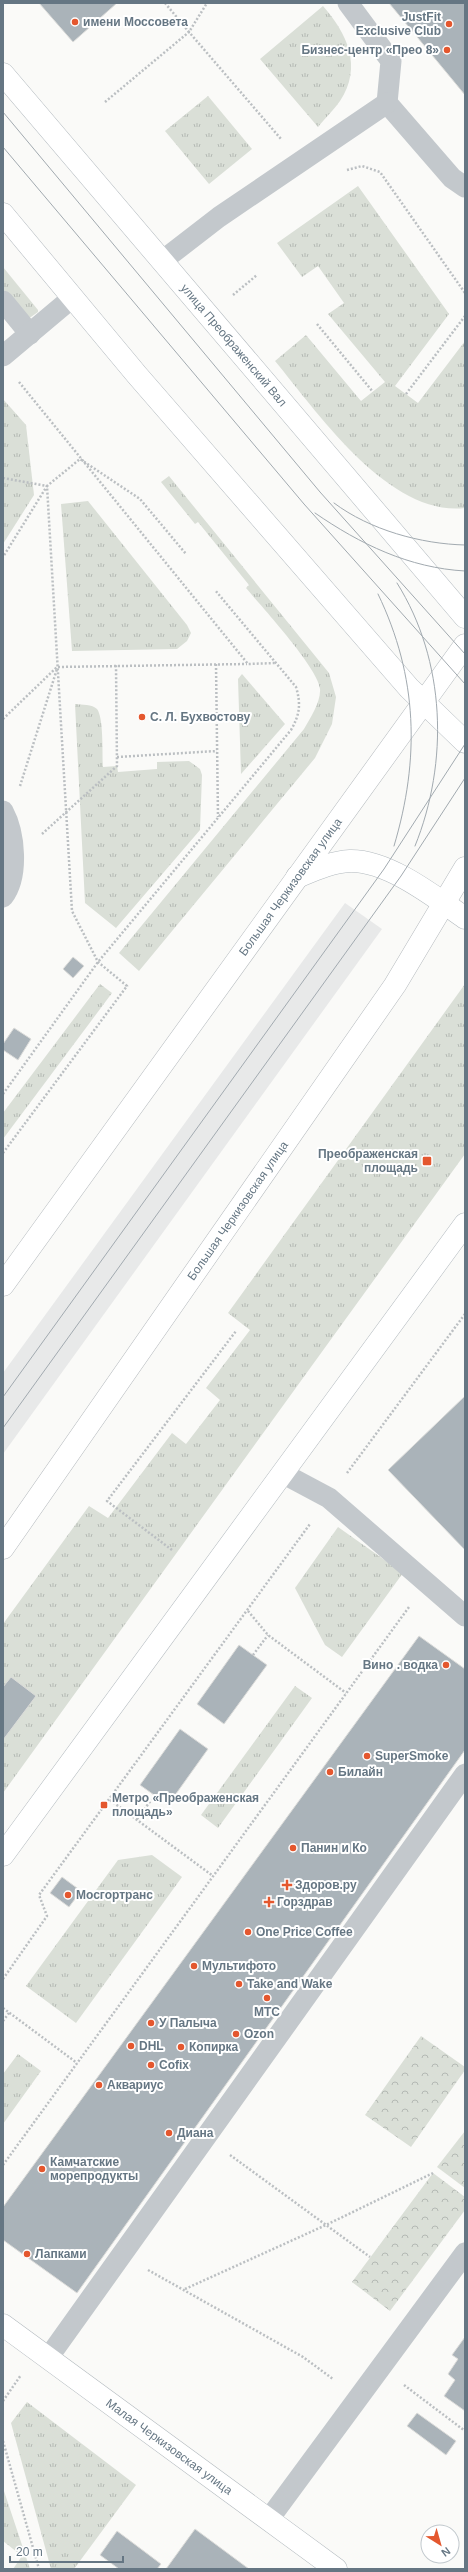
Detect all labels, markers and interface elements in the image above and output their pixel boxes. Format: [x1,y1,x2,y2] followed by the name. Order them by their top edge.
[356,10,441,38] place label: JustFit Exclusive Club
[83,15,188,29] place label: имени Моссовета
[70,17,80,27] marker: имени Моссовета
[444,19,454,29] marker: JustFit Exclusive Club
[301,43,439,57] place label: Бизнес-центр «Прео 8»
[442,45,452,55] marker: Бизнес-центр «Прео 8»
[178,281,290,409] street label: улица Преображенский Вал
[150,710,251,724] place label: С. Л. Бухвостову
[137,712,147,722] marker: С. Л. Бухвостову
[236,815,345,958] street label: Большая Черкизовская улица
[185,1138,291,1283] street label: Большая Черкизовская улица
[318,1147,418,1175] place label: Преображенская площадь
[421,1155,433,1167] marker: Преображенская площадь
[363,1658,438,1672] place label: Вино . водка
[441,1660,451,1670] marker: Вино . водка
[375,1749,449,1763] place label: SuperSmoke
[362,1751,372,1761] marker: SuperSmoke
[338,1765,383,1779] place label: Билайн
[325,1767,335,1777] marker: Билайн
[112,1791,259,1819] place label: Метро «Преображенская площадь»
[99,1800,109,1810] marker: Метро «Преображенская площадь»
[301,1841,367,1855] place label: Панин и Ко
[288,1843,298,1853] marker: Панин и Ко
[295,1878,357,1892] place label: Здоров.ру
[282,1880,292,1890] marker: Здоров.ру
[76,1888,153,1902] place label: Мосгортранс
[63,1890,73,1900] marker: Мосгортранс
[277,1895,333,1909] place label: Горздрав
[264,1897,274,1907] marker: Горздрав
[256,1925,353,1939] place label: One Price Coffee
[243,1927,253,1937] marker: One Price Coffee
[202,1959,276,1973] place label: Мультифото
[189,1961,199,1971] marker: Мультифото
[247,1977,333,1991] place label: Take and Wake
[234,1979,244,1989] marker: Take and Wake
[262,1993,272,2003] marker: МТС
[254,2005,280,2019] place label: МТС
[159,2016,217,2030] place label: У Палыча
[146,2018,156,2028] marker: У Палыча
[244,2027,274,2041] place label: Ozon
[231,2029,241,2039] marker: Ozon
[139,2039,164,2053] place label: DHL
[189,2040,239,2054] place label: Копирка
[126,2041,136,2051] marker: DHL
[176,2042,186,2052] marker: Копирка
[159,2058,189,2072] place label: Cofix
[146,2060,156,2070] marker: Cofix
[107,2078,164,2092] place label: Аквариус
[94,2080,104,2090] marker: Аквариус
[177,2126,214,2140] place label: Диана
[164,2128,174,2138] marker: Диана
[50,2155,138,2183] place label: Камчатские морепродукты
[37,2164,47,2174] marker: Камчатские морепродукты
[35,2247,87,2261] place label: Лапками
[22,2249,32,2259] marker: Лапками
[103,2396,235,2498] street label: Малая Черкизовская улица
[420,2524,460,2564] north arrow
[10,2538,123,2564] scale bar
[16,2545,43,2559] text: 20 m
[439,2545,453,2559] text: N

